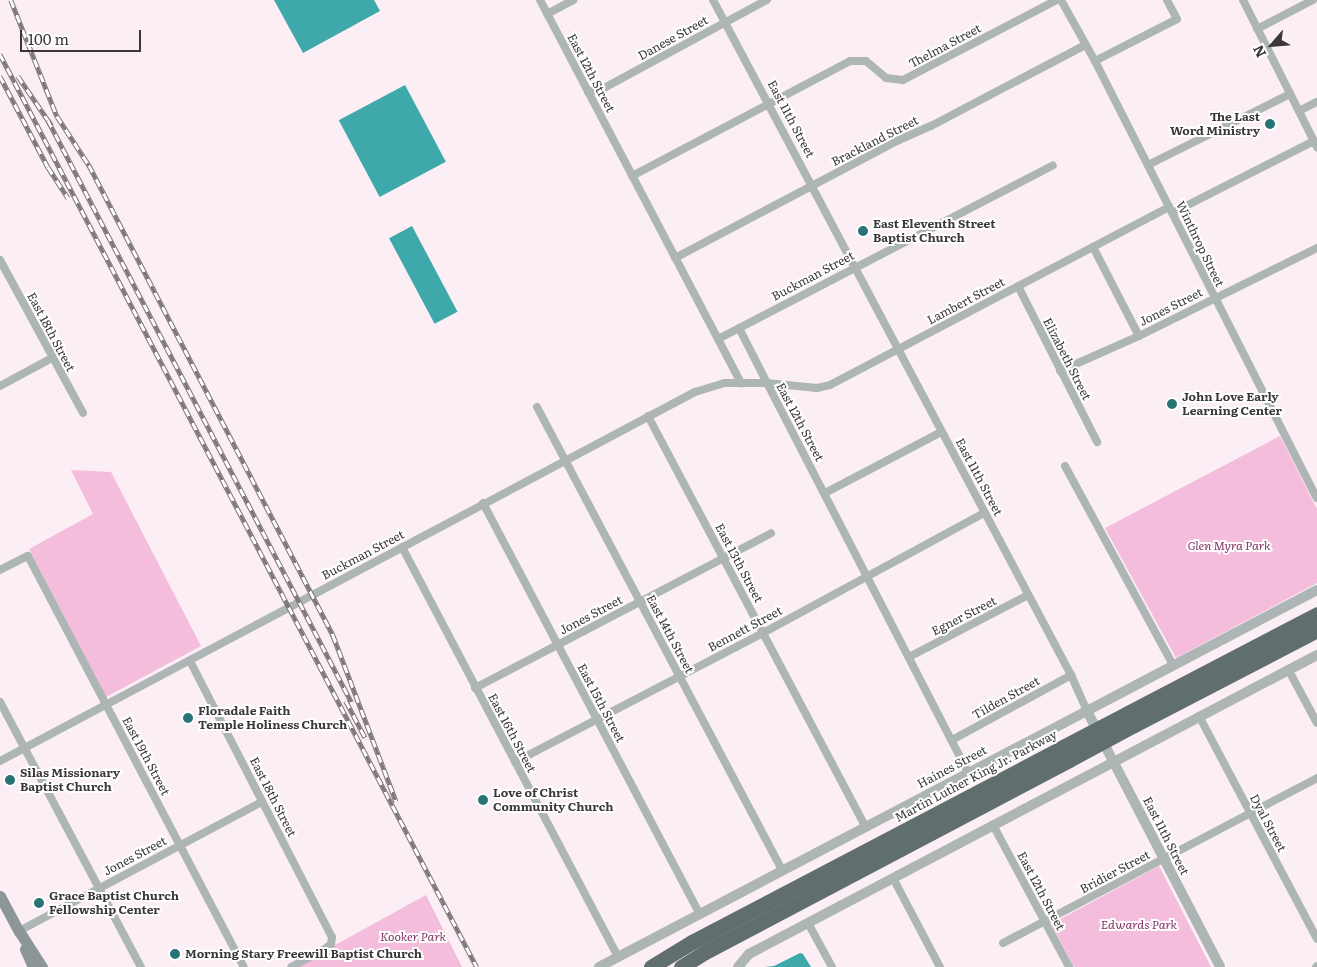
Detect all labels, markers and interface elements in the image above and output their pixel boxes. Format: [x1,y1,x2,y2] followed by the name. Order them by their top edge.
[635,13,711,63] street label: Danese Street
[22,20,144,52] scale bar
[1247,20,1297,70] north arrow
[906,21,984,71] street label: Thelma Street
[28,27,69,50] text: 100 m
[564,31,618,115] street label: East 12th Street
[1247,42,1270,62] text: N
[764,78,818,160] street label: East 11th Street
[1170,110,1260,138] place label: The Last Word Ministry
[829,113,921,169] street label: Brackland Street
[1264,118,1276,130] marker: The Last Word Ministry
[1173,199,1227,289] street label: Winthrop Street
[873,217,995,245] place label: East Eleventh Street Baptist Church
[857,225,869,237] marker: East Eleventh Street Baptist Church
[769,248,857,304] street label: Buckman Street
[925,274,1007,328] street label: Lambert Street
[1137,285,1205,329] street label: Jones Street
[24,290,78,374] street label: East 18th Street
[1040,315,1094,403] street label: Elizabeth Street
[773,380,827,464] street label: East 12th Street
[1182,390,1282,418] place label: John Love Early Learning Center
[1166,398,1178,410] marker: John Love Early Learning Center
[952,436,1006,518] street label: East 11th Street
[712,521,766,605] street label: East 13th Street
[319,527,407,583] street label: Buckman Street
[1187,539,1271,553] park label: Glen Myra Park
[557,592,625,638] street label: Jones Street
[643,592,697,676] street label: East 14th Street
[929,594,999,638] street label: Egner Street
[705,603,785,655] street label: Bennett Street
[574,661,628,745] street label: East 15th Street
[970,674,1042,722] street label: Tilden Street
[485,691,539,775] street label: East 16th Street
[198,704,347,732] place label: Floradale Faith Temple Holiness Church
[182,712,194,724] marker: Floradale Faith Temple Holiness Church
[119,714,173,798] street label: East 19th Street
[892,727,1060,825] street label: Martin Luther King Jr. Parkway
[915,743,989,791] street label: Haines Street
[247,755,299,839] street label: East 18th Street
[20,766,120,794] place label: Silas Missionary Baptist Church
[4,774,16,786] marker: Silas Missionary Baptist Church
[493,786,613,814] place label: Love of Christ Community Church
[1247,792,1289,854] street label: Dyal Street
[477,794,489,806] marker: Love of Christ Community Church
[1140,794,1192,878] street label: East 11th Street
[101,833,169,879] street label: Jones Street
[1077,847,1153,897] street label: Bridier Street
[1014,849,1068,933] street label: East 12th Street
[49,889,179,917] place label: Grace Baptist Church Fellowship Center
[33,897,45,909] marker: Grace Baptist Church Fellowship Center
[1101,918,1177,932] park label: Edwards Park
[380,930,446,944] park label: Kooker Park
[185,947,422,961] place label: Morning Stary Freewill Baptist Church
[169,948,181,960] marker: Morning Stary Freewill Baptist Church

